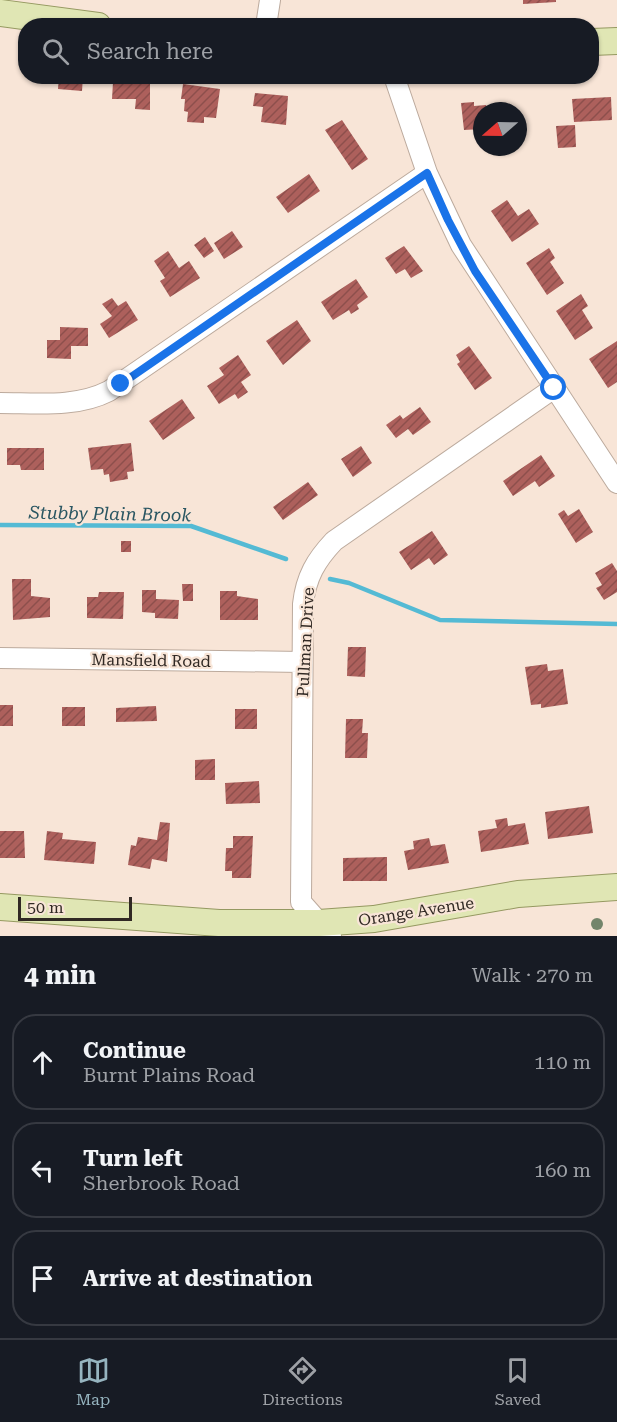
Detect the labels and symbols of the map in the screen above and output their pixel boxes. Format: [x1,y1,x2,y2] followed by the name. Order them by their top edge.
[473,102,527,156] north arrow
[107,370,133,396] route end
[540,374,566,400] route start
[28,502,192,525] water label: Stubby Plain Brook
[293,587,318,697] street label: Pullman Drive
[91,650,211,671] street label: Mansfield Road
[357,893,476,930] street label: Orange Avenue
[18,894,132,922] scale bar

